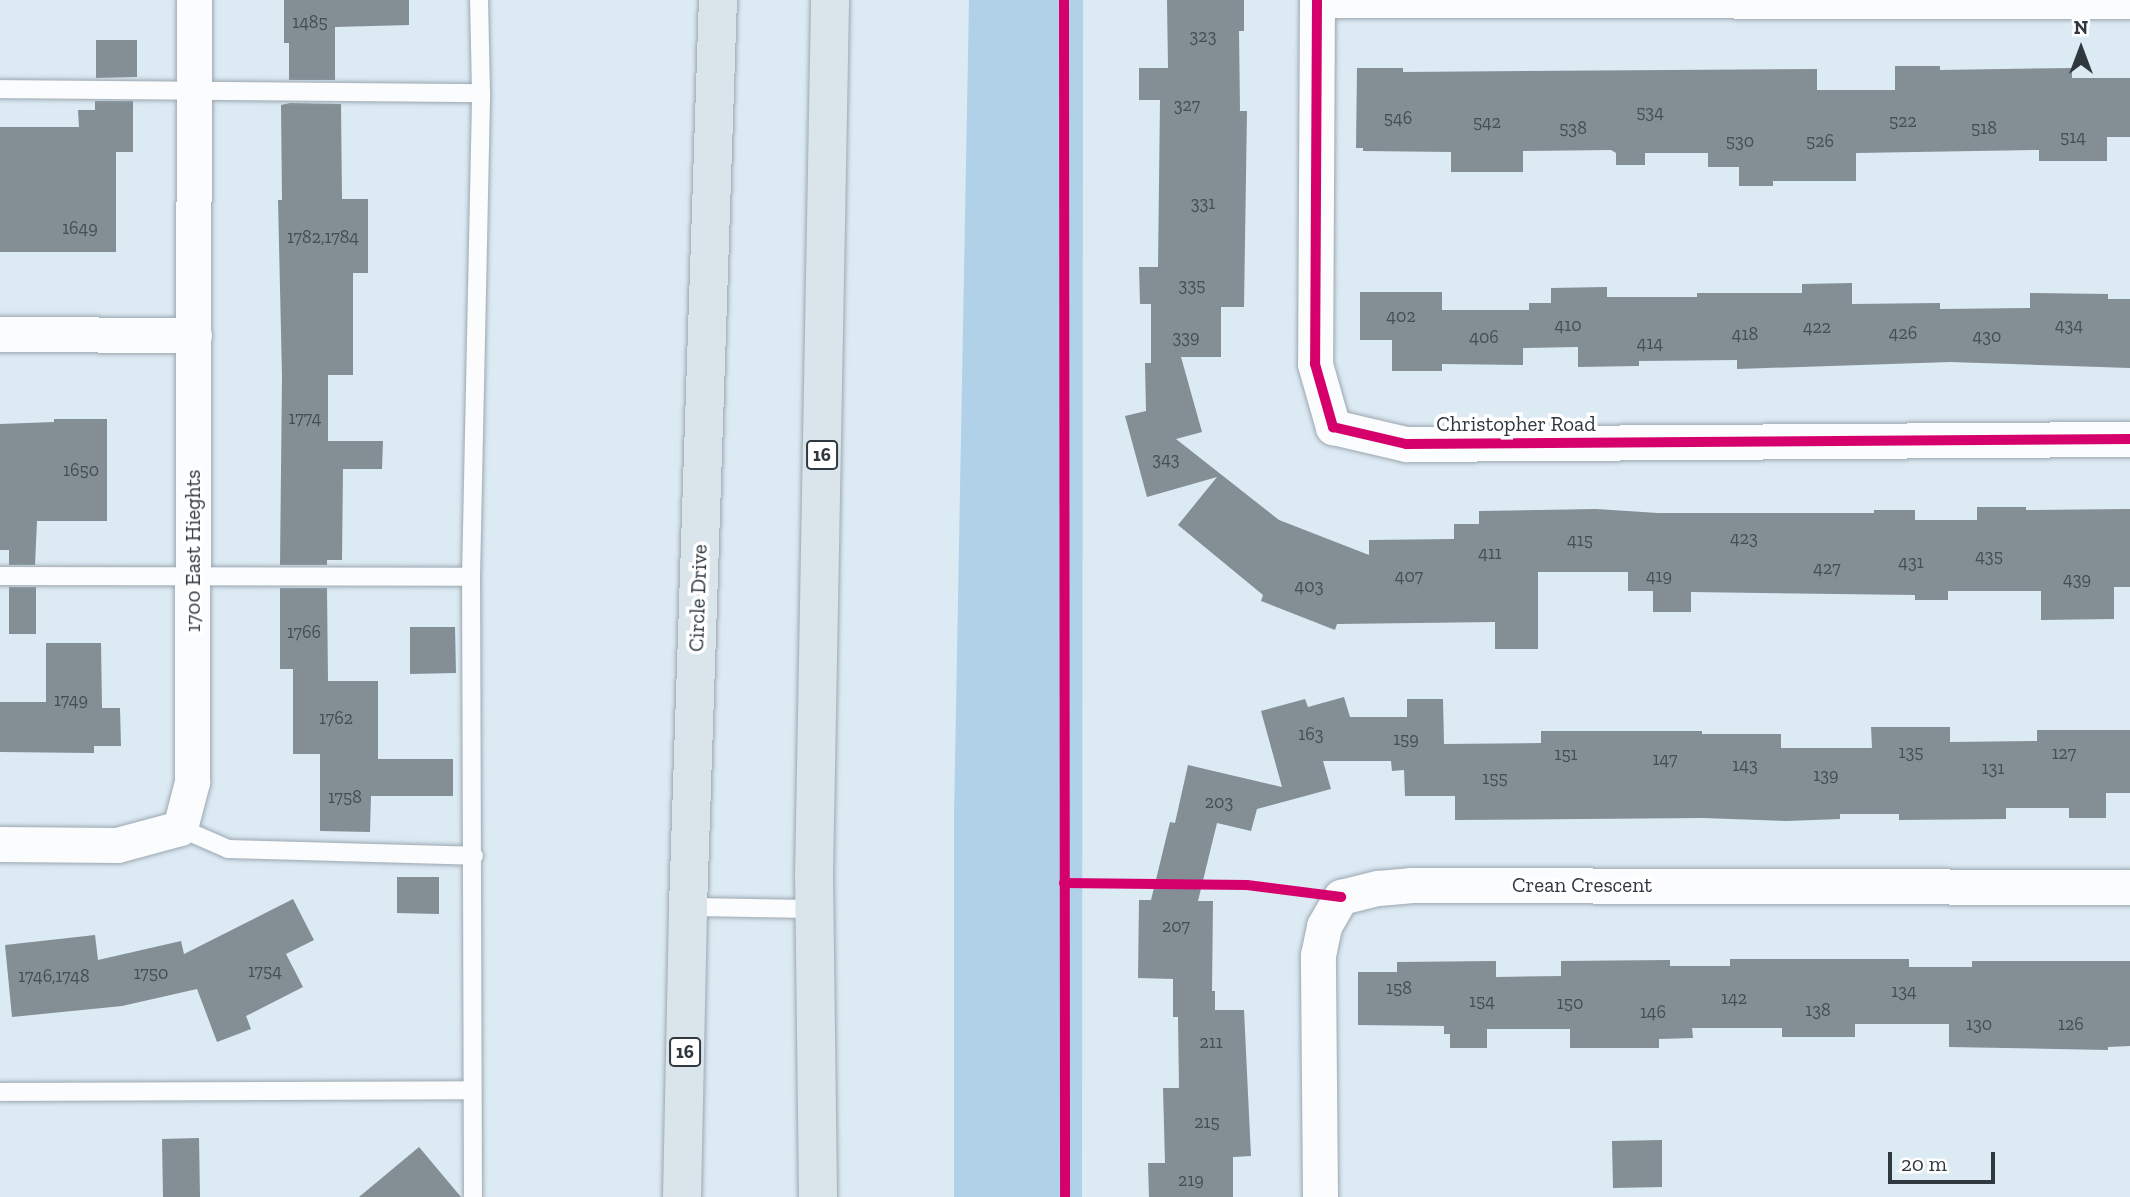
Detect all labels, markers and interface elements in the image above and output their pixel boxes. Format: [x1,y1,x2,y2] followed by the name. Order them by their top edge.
[292,11,328,33] house number: 1485
[2046,14,2116,84] north arrow
[2074,16,2088,39] text: N
[1190,25,1216,47] house number: 323
[1174,94,1200,116] house number: 327
[1636,101,1664,123] house number: 534
[1384,107,1412,129] house number: 546
[1889,110,1917,132] house number: 522
[1473,111,1501,133] house number: 542
[1559,117,1587,139] house number: 538
[1971,117,1997,139] house number: 518
[2060,126,2086,148] house number: 514
[1726,130,1754,152] house number: 530
[1806,130,1834,152] house number: 526
[1191,192,1215,214] house number: 331
[62,217,98,239] house number: 1649
[287,226,359,248] house number: 1782,1784
[1179,274,1205,296] house number: 335
[1386,305,1416,327] house number: 402
[1555,314,1581,336] house number: 410
[2055,314,2083,336] house number: 434
[1803,316,1831,338] house number: 422
[1889,322,1917,344] house number: 426
[1732,323,1758,345] house number: 418
[1973,325,2001,347] house number: 430
[1172,326,1200,348] house number: 339
[1469,326,1499,348] house number: 406
[1637,332,1663,354] house number: 414
[289,407,321,429] house number: 1774
[1436,411,1596,437] street label: Christopher Road
[804,440,840,470] road number: 16
[1152,448,1180,470] house number: 343
[63,459,99,481] house number: 1650
[180,470,206,632] street label: 1700 East Hieghts
[1730,527,1758,549] house number: 423
[1567,529,1593,551] house number: 415
[1478,542,1502,564] house number: 411
[684,544,712,652] street label: Circle Drive
[1975,545,2003,567] house number: 435
[1898,551,1924,573] house number: 431
[1813,557,1841,579] house number: 427
[1395,565,1423,587] house number: 407
[1646,565,1672,587] house number: 419
[2063,568,2091,590] house number: 439
[1295,575,1323,597] house number: 403
[287,621,321,643] house number: 1766
[54,689,88,711] house number: 1749
[319,707,353,729] house number: 1762
[1298,723,1324,745] house number: 163
[1393,728,1419,750] house number: 159
[1899,741,1923,763] house number: 135
[2052,742,2076,764] house number: 127
[1554,743,1578,765] house number: 151
[1653,748,1677,770] house number: 147
[1732,754,1758,776] house number: 143
[1982,757,2004,779] house number: 131
[1813,764,1839,786] house number: 139
[1482,767,1508,789] house number: 155
[328,786,362,808] house number: 1758
[1205,791,1233,813] house number: 203
[1512,872,1652,898] street label: Crean Crescent
[1162,915,1190,937] house number: 207
[248,960,282,982] house number: 1754
[134,962,168,984] house number: 1750
[18,965,90,987] house number: 1746,1748
[1386,977,1412,999] house number: 158
[1891,980,1917,1002] house number: 134
[1721,987,1747,1009] house number: 142
[1469,990,1495,1012] house number: 154
[1557,992,1583,1014] house number: 150
[1805,999,1831,1021] house number: 138
[1640,1001,1666,1023] house number: 146
[1966,1013,1992,1035] house number: 130
[2058,1013,2084,1035] house number: 126
[1199,1031,1223,1053] house number: 211
[668,1036,702,1068] road number: 16
[1194,1111,1220,1133] house number: 215
[1892,1138,1999,1182] scale bar
[1901,1151,1947,1176] text: 20 m
[1178,1169,1204,1191] house number: 219

